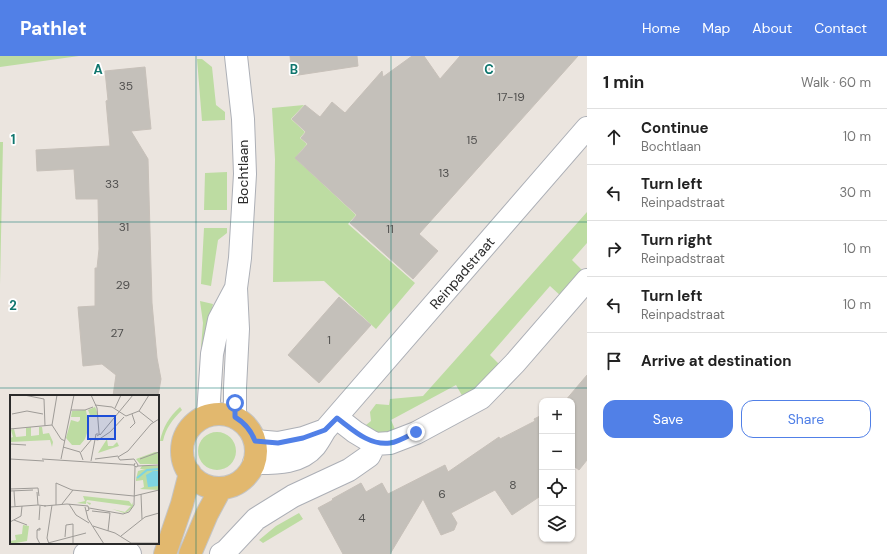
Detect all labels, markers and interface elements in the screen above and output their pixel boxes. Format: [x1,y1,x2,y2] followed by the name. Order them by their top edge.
[20,16,87,41] text: Pathlet
[642,19,680,37] text: Home
[702,19,730,37] text: Map
[752,19,792,37] text: About
[814,19,867,37] text: Contact
[93,61,103,78] text: A
[290,61,298,78] text: B
[484,61,494,78] text: C
[603,71,644,93] text: 1 min
[801,74,871,91] text: Walk · 60 m
[119,78,133,94] house number: 35
[497,89,525,105] house number: 17-19
[641,118,709,138] text: Continue
[603,126,625,148] icon: ahead
[843,128,871,145] text: 10 m
[11,131,15,148] text: 1
[466,132,478,148] house number: 15
[641,138,701,155] text: Bochtlaan
[234,140,252,204] street label: Bochtlaan
[439,165,449,181] house number: 13
[641,174,702,194] text: Turn left
[105,176,119,192] house number: 33
[603,182,625,204] icon: left
[839,184,871,201] text: 30 m
[641,194,725,211] text: Reinpadstraat
[119,219,129,235] house number: 31
[386,221,394,237] house number: 11
[641,230,712,250] text: Turn right
[426,233,498,313] street label: Reinpadstraat
[603,238,625,260] icon: right
[843,240,871,257] text: 10 m
[641,250,725,267] text: Reinpadstraat
[116,277,130,293] house number: 29
[641,286,702,306] text: Turn left
[603,294,625,316] icon: left
[843,296,871,313] text: 10 m
[9,297,17,314] text: 2
[641,306,725,323] text: Reinpadstraat
[110,325,124,341] house number: 27
[327,332,331,348] house number: 1
[603,350,625,372] icon: arrive
[641,351,792,371] text: Arrive at destination
[226,394,244,412] route start
[10,395,159,544] inset map
[539,398,575,542] map controls
[539,398,575,434] button: +
[603,400,733,438] button: Save
[741,400,871,438] button: Share
[407,423,425,441] route end
[539,434,575,470] button: −
[539,470,575,506] button: locate
[509,477,517,493] house number: 8
[438,486,446,502] house number: 6
[539,506,575,542] button: layers
[358,510,366,526] house number: 4

